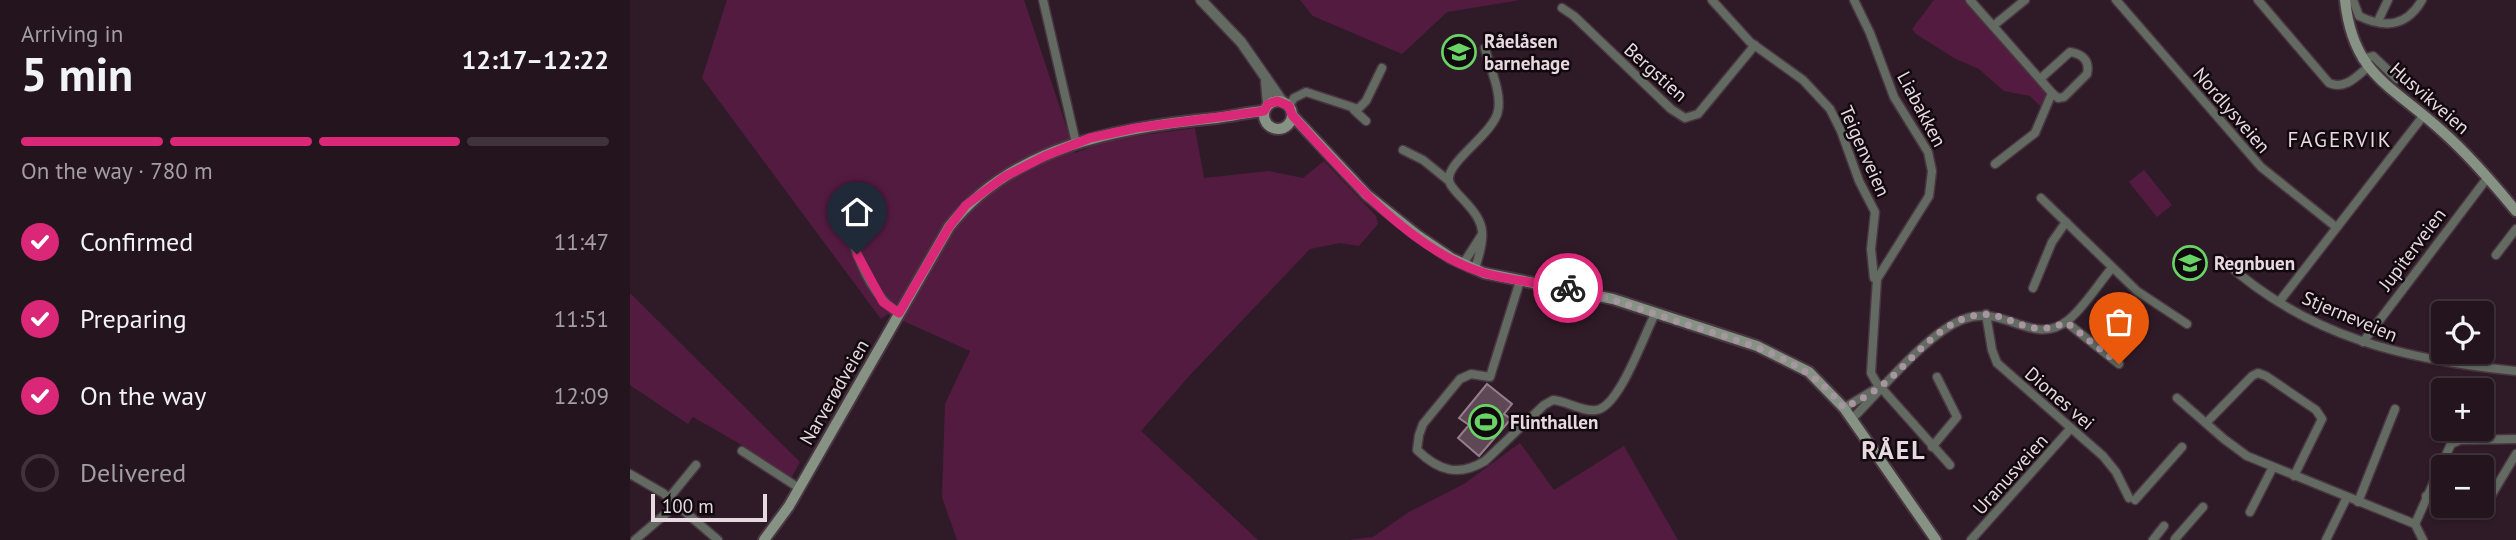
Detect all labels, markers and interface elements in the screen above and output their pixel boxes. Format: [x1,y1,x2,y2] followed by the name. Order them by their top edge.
[21,19,123,48] text: Arriving in
[1484,29,1570,75] place label: Råelåsen barnehage
[1440,33,1478,71] school or university icon: Råelåsen barnehage
[1619,37,1693,107] street label: Bergstien
[462,43,609,76] text: 12:17–12:22
[21,44,133,104] text: 5 min
[2385,57,2475,139] street label: Husvikveien
[2188,62,2276,158] street label: Nordlysveien
[1892,67,1952,151] street label: Liabakken
[1834,102,1896,200] street label: Teigenveien
[2287,126,2393,153] district label: FAGERVIK
[21,156,213,185] text: On the way · 780 m
[827,182,887,254] pin
[838,193,876,231] icon: home
[2373,203,2451,296] street label: Jupiterveien
[21,223,59,261] icon: check
[80,225,193,258] text: Confirmed
[554,227,609,256] text: 11:47
[2171,244,2209,282] school or university icon: Regnbuen
[2214,251,2295,275] place label: Regnbuen
[1533,253,1603,323] courier
[1549,269,1587,307] icon: bike
[2299,285,2401,347] street label: Stjerneveien
[2089,292,2149,364] pin
[21,300,59,338] icon: check
[2431,301,2494,518] map controls
[2431,301,2494,364] button: locate
[80,302,187,335] text: Preparing
[2100,303,2138,341] icon: bag
[554,304,609,333] text: 11:51
[794,335,874,449] street label: Narverødveien
[2020,361,2100,435] street label: Diones vei
[21,377,59,415] icon: check
[2431,378,2494,441] button: +
[80,379,206,412] text: On the way
[554,381,609,410] text: 12:09
[1467,403,1505,441] sports icon: Flinthallen
[1510,410,1598,434] place label: Flinthallen
[1967,429,2053,519] street label: Uranusveien
[1861,433,1927,466] district label: RÅEL
[2431,455,2494,518] button: −
[80,456,186,489] text: Delivered
[651,491,766,523] scale bar
[662,494,714,518] text: 100 m

